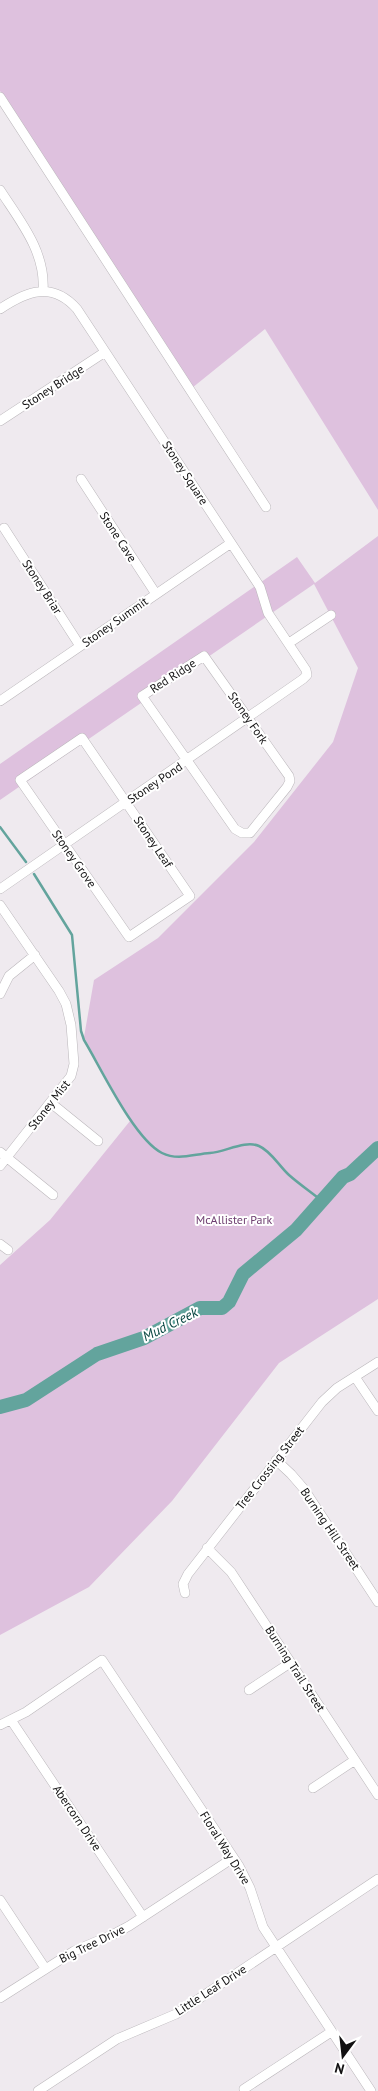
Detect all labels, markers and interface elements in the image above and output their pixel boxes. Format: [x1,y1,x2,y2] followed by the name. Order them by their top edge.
[19,361,87,412] street label: Stoney Bridge
[159,438,212,507] street label: Stoney Square
[97,509,140,565] street label: Stone Cave
[19,557,66,617] street label: Stoney Briar
[79,593,151,650] street label: Stoney Summit
[147,655,198,696] street label: Red Ridge
[225,689,272,747] street label: Stoney Fork
[124,759,185,806] street label: Stoney Pond
[131,813,177,871] street label: Stoney Leaf
[49,827,100,890] street label: Stoney Grove
[24,1077,73,1133] street label: Stoney Mist
[196,1212,273,1227] park label: McAllister Park
[139,1303,201,1345] water label: Mud Creek
[232,1423,307,1513] street label: Tree Crossing Street
[297,1485,363,1573] street label: Burning Hill Street
[262,1623,329,1714] street label: Burning Trail Street
[50,1782,105,1853] street label: Abercorn Drive
[197,1808,254,1887] street label: Floral Way Drive
[57,1921,127,1966] street label: Big Tree Drive
[172,1961,249,2018] street label: Little Leaf Drive
[318,2031,368,2081] north arrow
[333,2059,346,2078] text: N

